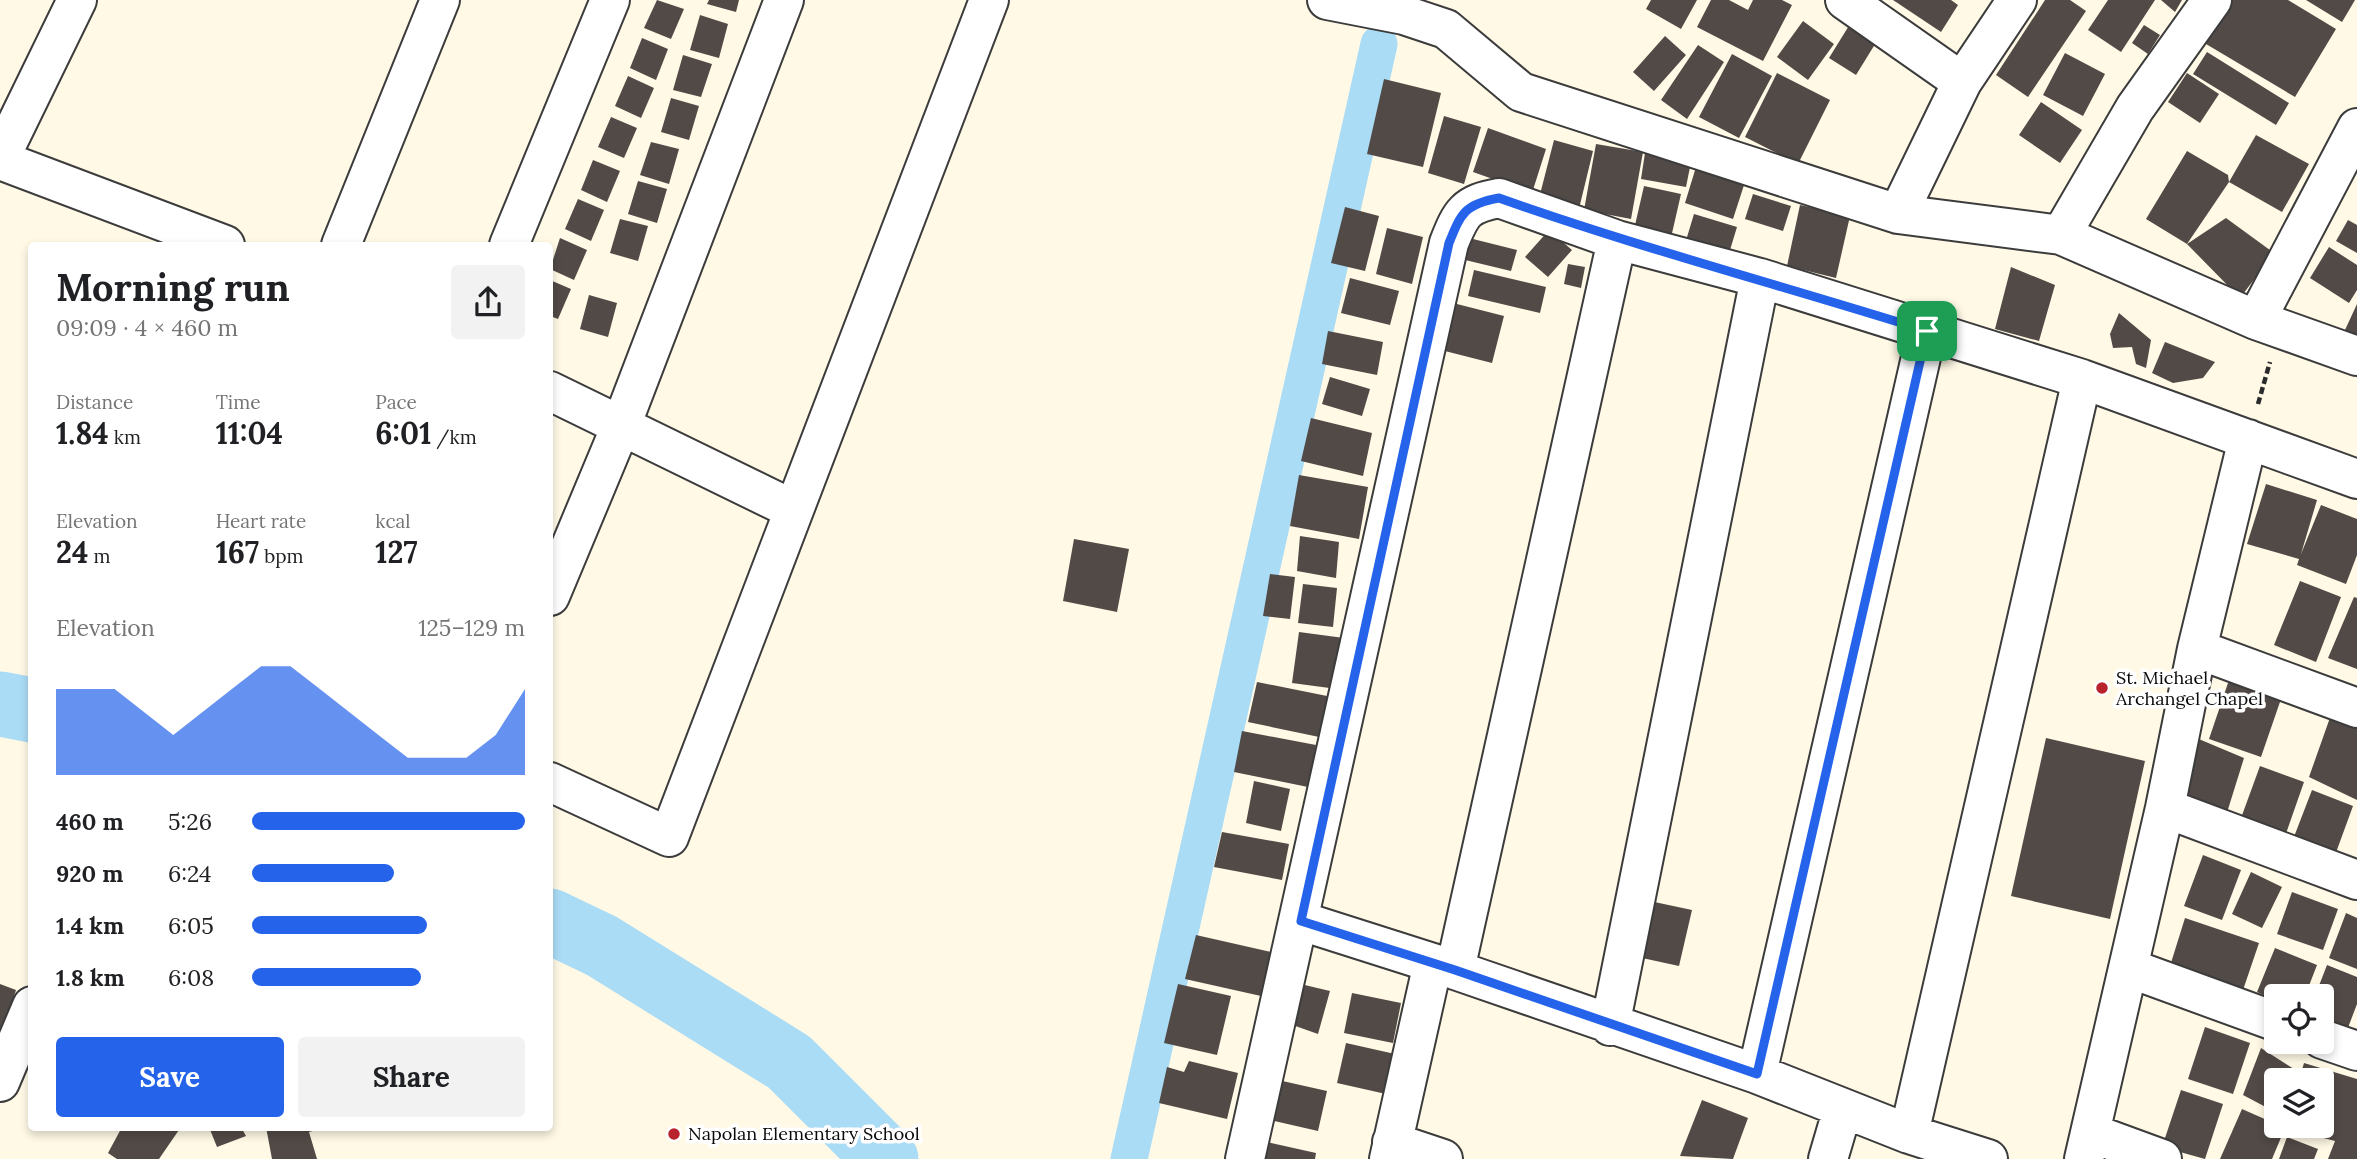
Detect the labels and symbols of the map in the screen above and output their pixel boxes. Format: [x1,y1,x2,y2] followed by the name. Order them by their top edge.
[1897,301,1957,361] pin
[2115,666,2263,710] place label: St. Michael Archangel Chapel
[2094,680,2110,696] marker: St. Michael Archangel Chapel
[688,1122,920,1145] place label: Napolan Elementary School
[666,1126,682,1142] marker: Napolan Elementary School

